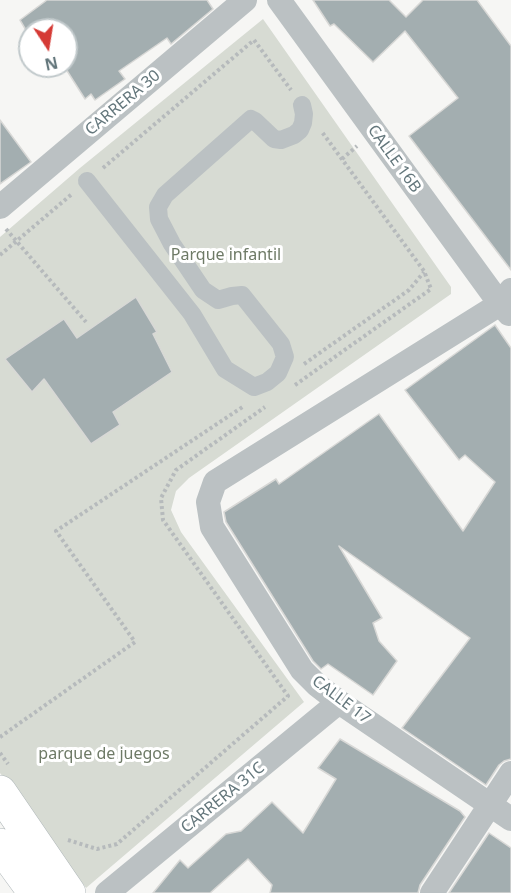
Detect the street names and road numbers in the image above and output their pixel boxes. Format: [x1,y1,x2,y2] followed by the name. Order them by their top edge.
[82,66,164,140] street label: CARRERA 30
[363,121,425,197] street label: CALLE 16B
[308,672,374,728] street label: CALLE 17
[177,758,269,838] street label: CARRERA 31C

